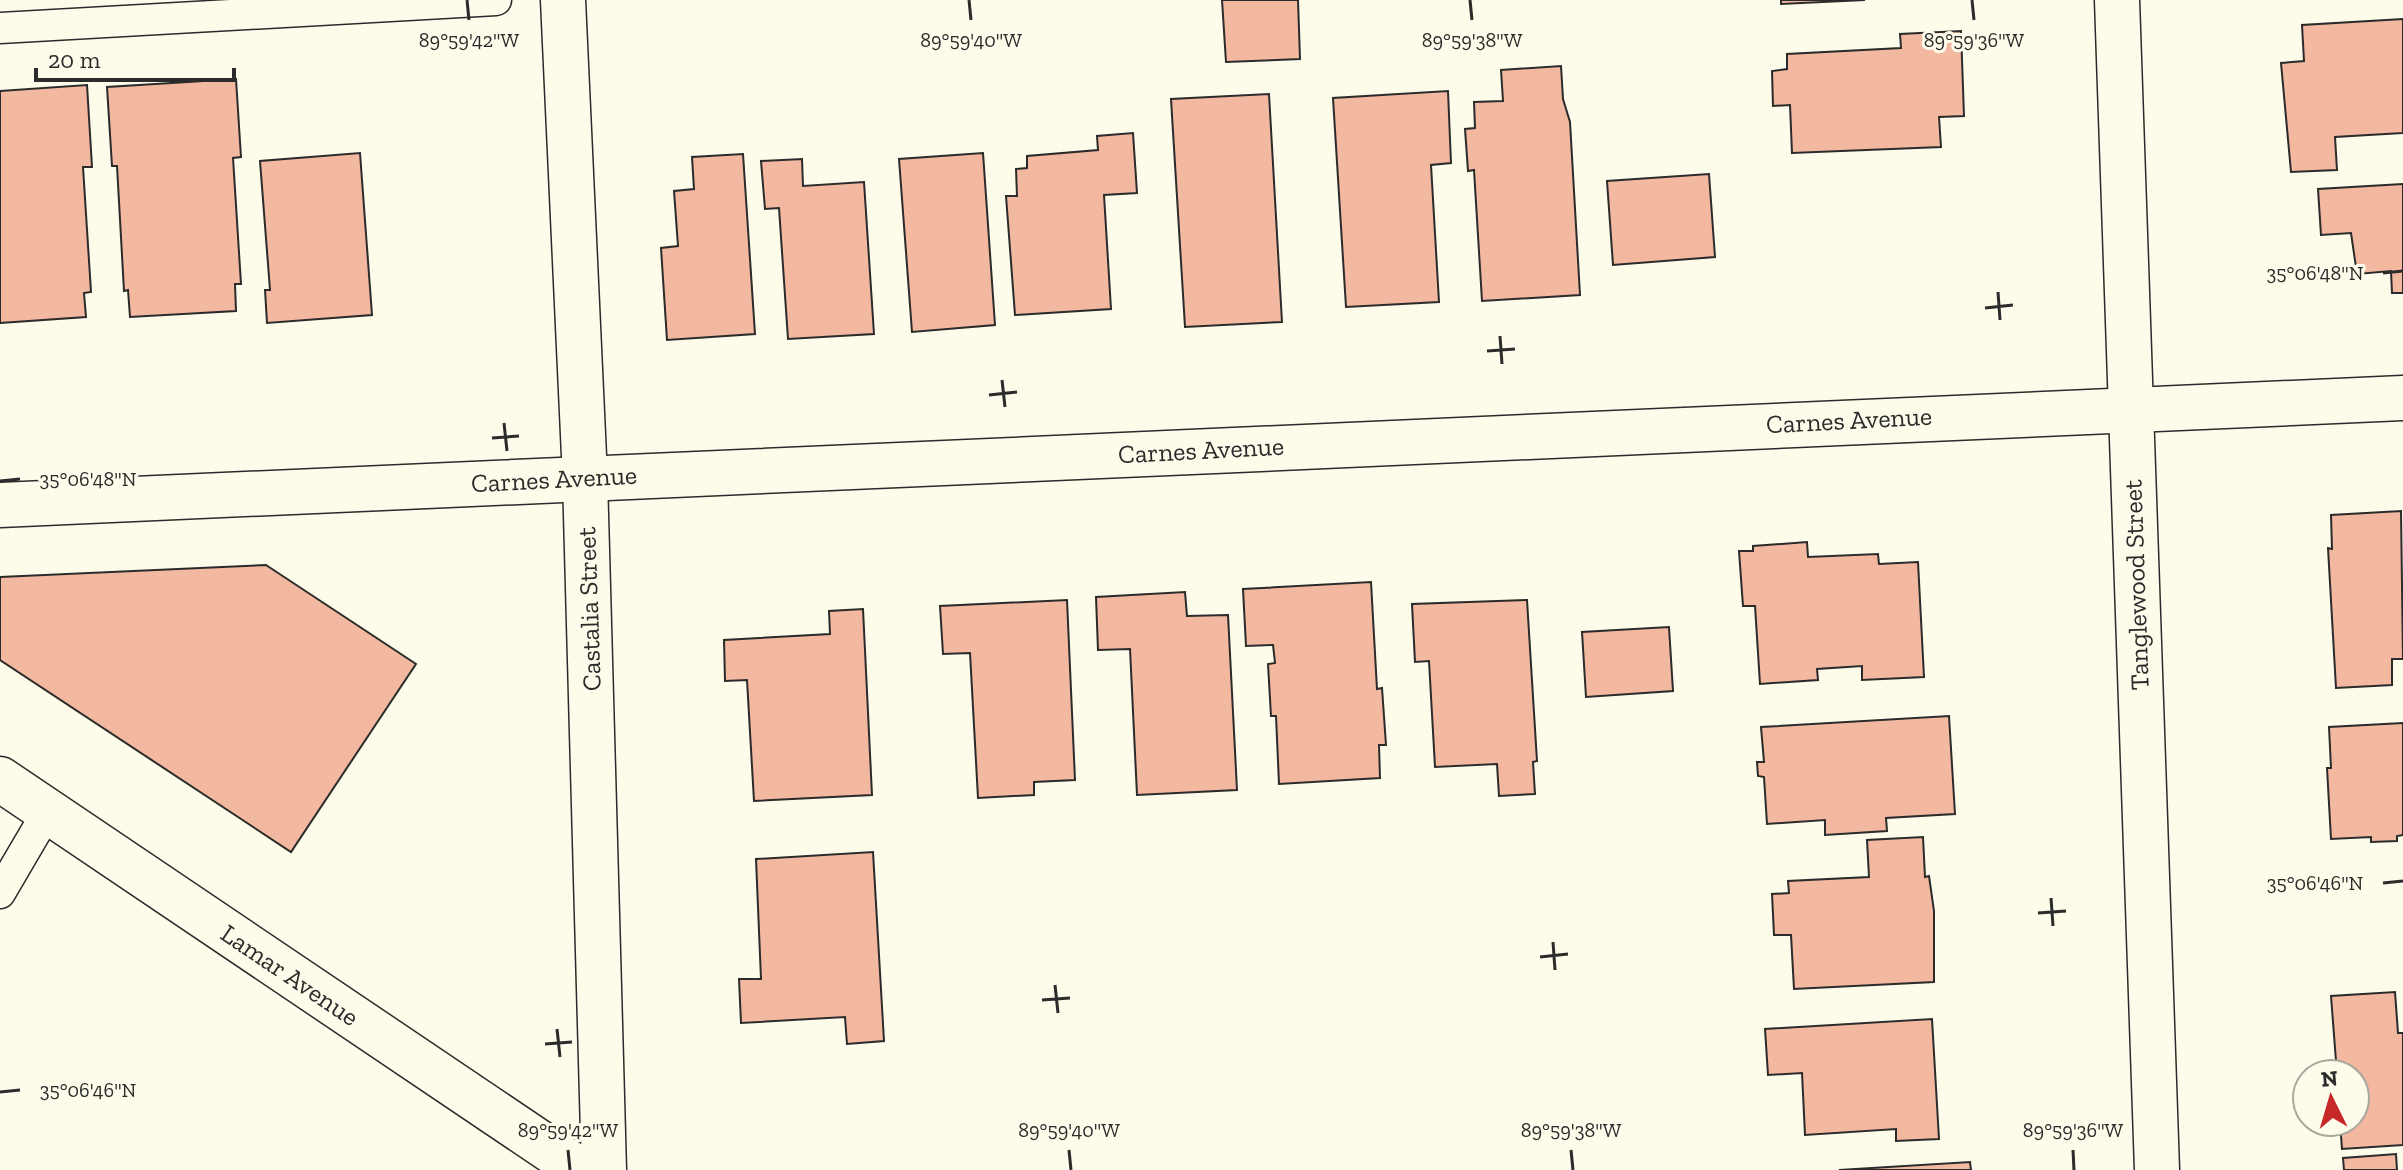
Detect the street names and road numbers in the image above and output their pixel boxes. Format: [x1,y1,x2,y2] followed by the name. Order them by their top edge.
[1765,400,1933,440] street label: Carnes Avenue
[1117,430,1285,470] street label: Carnes Avenue
[470,459,638,499] street label: Carnes Avenue
[2116,479,2156,691] street label: Tanglewood Street
[570,526,608,692] street label: Castalia Street
[215,917,365,1033] street label: Lamar Avenue

